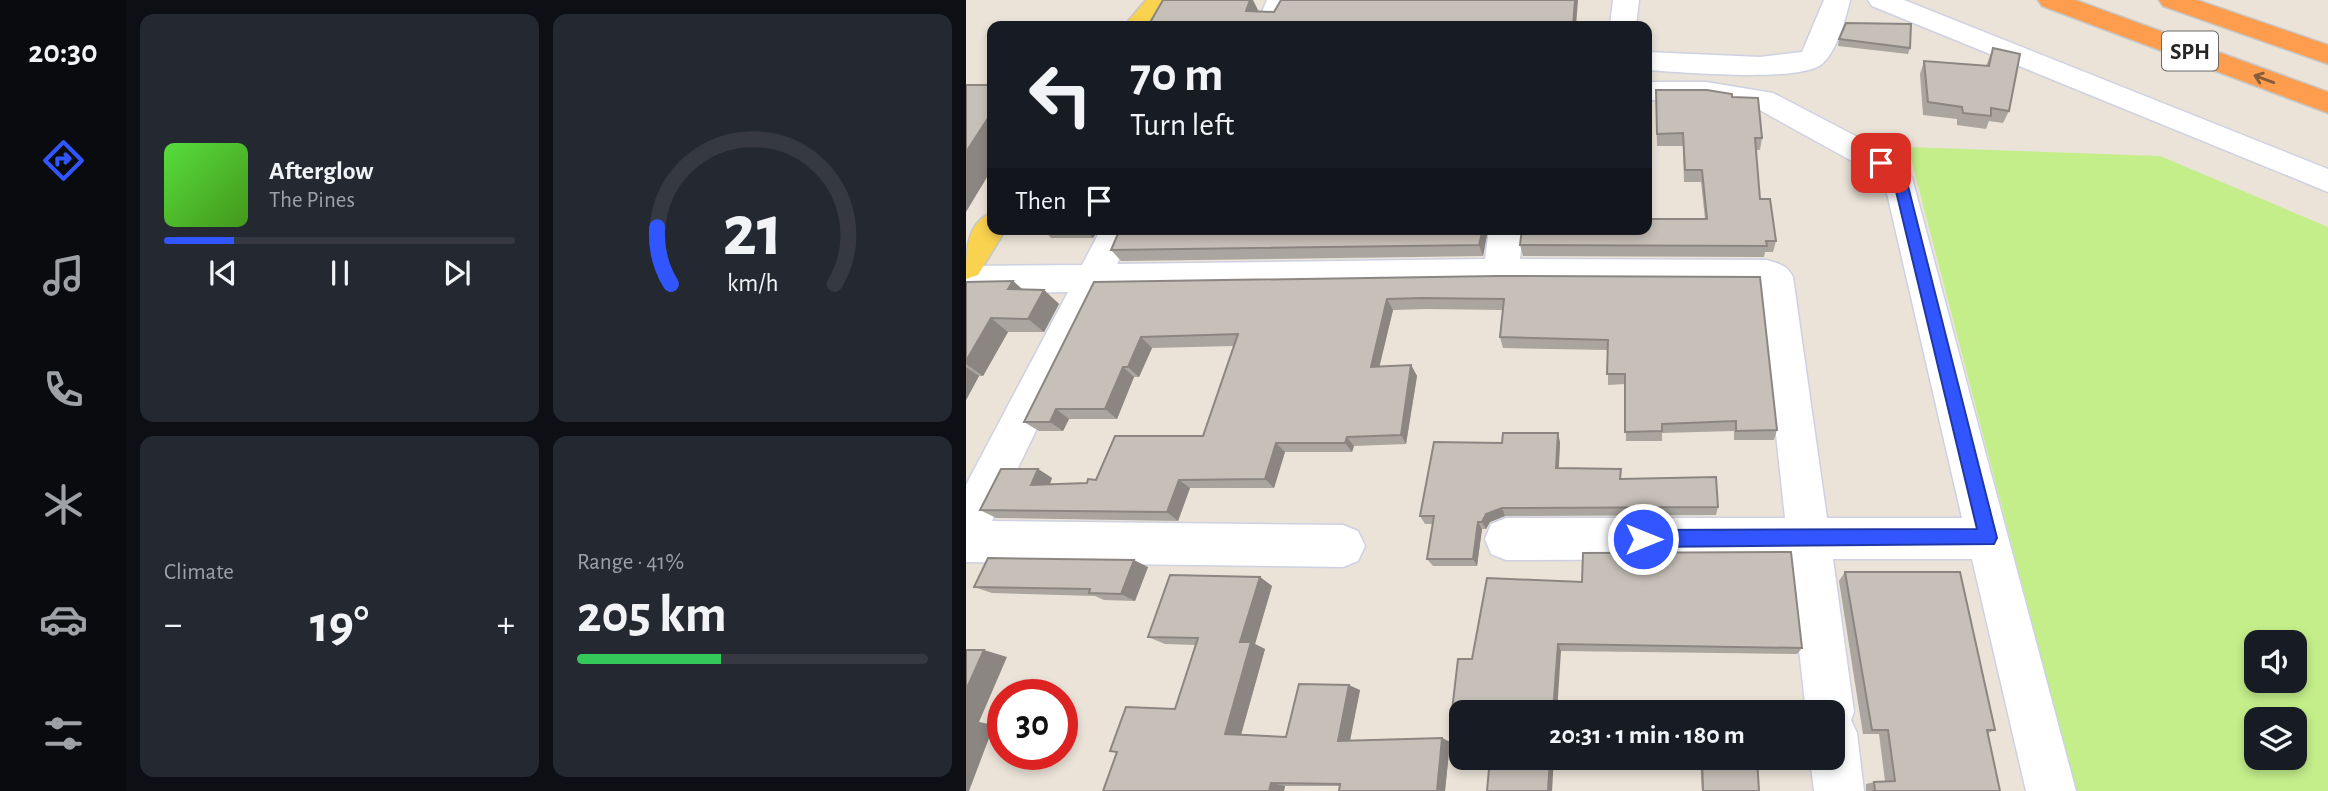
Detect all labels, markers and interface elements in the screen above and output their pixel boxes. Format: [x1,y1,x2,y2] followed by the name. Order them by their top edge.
[2162,32,2218,70] road number: SPH
[28,36,98,68] text: 20:30
[1015,49,1106,140] icon: left
[1130,51,1224,100] text: 70 m
[2254,72,2275,84] one-way arrow
[1130,109,1234,141] text: Turn left
[1851,133,1911,193] pin
[39,136,88,185] icon: directions
[1862,144,1900,182] icon: arrive
[269,158,373,184] text: Afterglow
[1080,182,1118,220] icon: arrive
[1015,188,1066,214] text: Then
[269,189,355,212] text: The Pines
[722,196,783,269] text: 21
[39,251,88,300] icon: music
[204,254,242,292] icon: previous
[321,254,359,292] icon: pause
[438,254,476,292] icon: next
[727,271,778,296] text: km/h
[39,365,88,414] icon: phone
[39,480,88,529] icon: climate
[1606,502,1680,576] position arrow
[577,551,684,574] text: Range · 41%
[164,561,234,584] text: Climate
[577,589,727,641] text: 205 km
[39,595,88,644] icon: car
[310,599,369,651] text: 19°
[164,606,182,644] text: −
[497,606,515,644] text: +
[2244,630,2307,770] map controls
[2244,630,2307,693] button: sound
[987,679,1078,770] speed limit sign: 30
[2244,707,2307,770] button: layers
[39,709,88,758] icon: filters
[1549,722,1745,748] text: 20:31 · 1 min · 180 m

